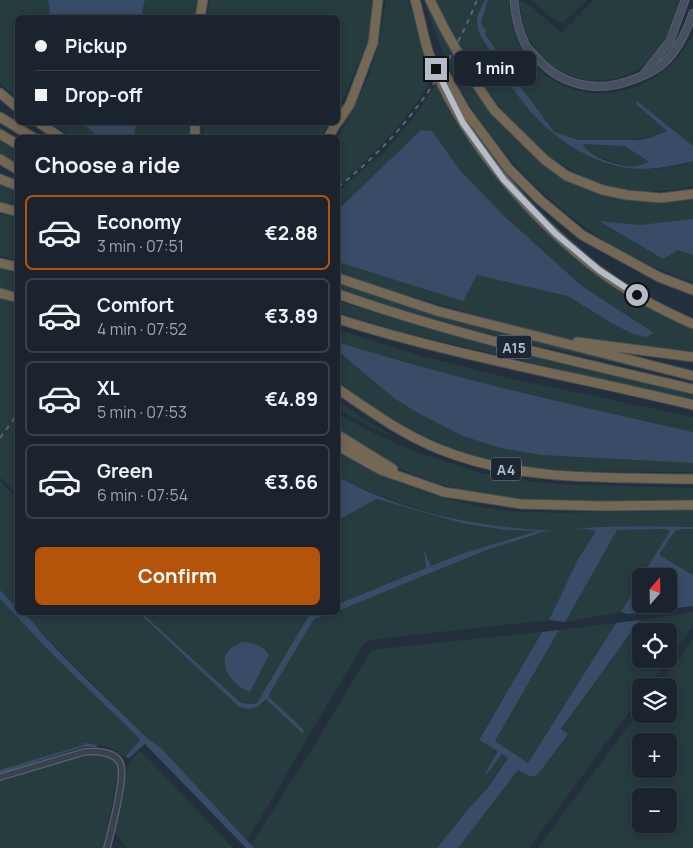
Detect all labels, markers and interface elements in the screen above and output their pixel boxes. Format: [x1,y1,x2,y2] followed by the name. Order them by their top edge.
[65,33,127,59] text: Pickup
[454,52,536,86] callout: 1 min
[475,57,515,79] text: 1 min
[425,58,447,80] route end
[65,82,142,108] text: Drop-off
[35,150,180,180] text: Choose a ride
[97,209,181,235] text: Economy
[37,210,82,255] icon: car
[265,220,318,246] text: €2.88
[97,235,184,257] text: 3 min · 07:51
[626,284,648,306] route start
[97,292,174,318] text: Comfort
[37,293,82,338] icon: car
[265,303,318,329] text: €3.89
[97,318,187,340] text: 4 min · 07:52
[496,336,532,358] road number: A15
[97,375,120,401] text: XL
[37,376,82,421] icon: car
[265,386,318,412] text: €4.89
[97,401,187,423] text: 5 min · 07:53
[97,458,153,484] text: Green
[491,458,521,480] road number: A4
[37,459,82,504] icon: car
[265,469,318,495] text: €3.66
[97,484,188,506] text: 6 min · 07:54
[35,547,320,605] button: Confirm
[632,568,678,612] north arrow
[632,568,677,833] map controls
[632,623,677,668] button: locate
[632,678,677,723] button: layers
[632,733,677,778] button: +
[632,788,677,833] button: −

